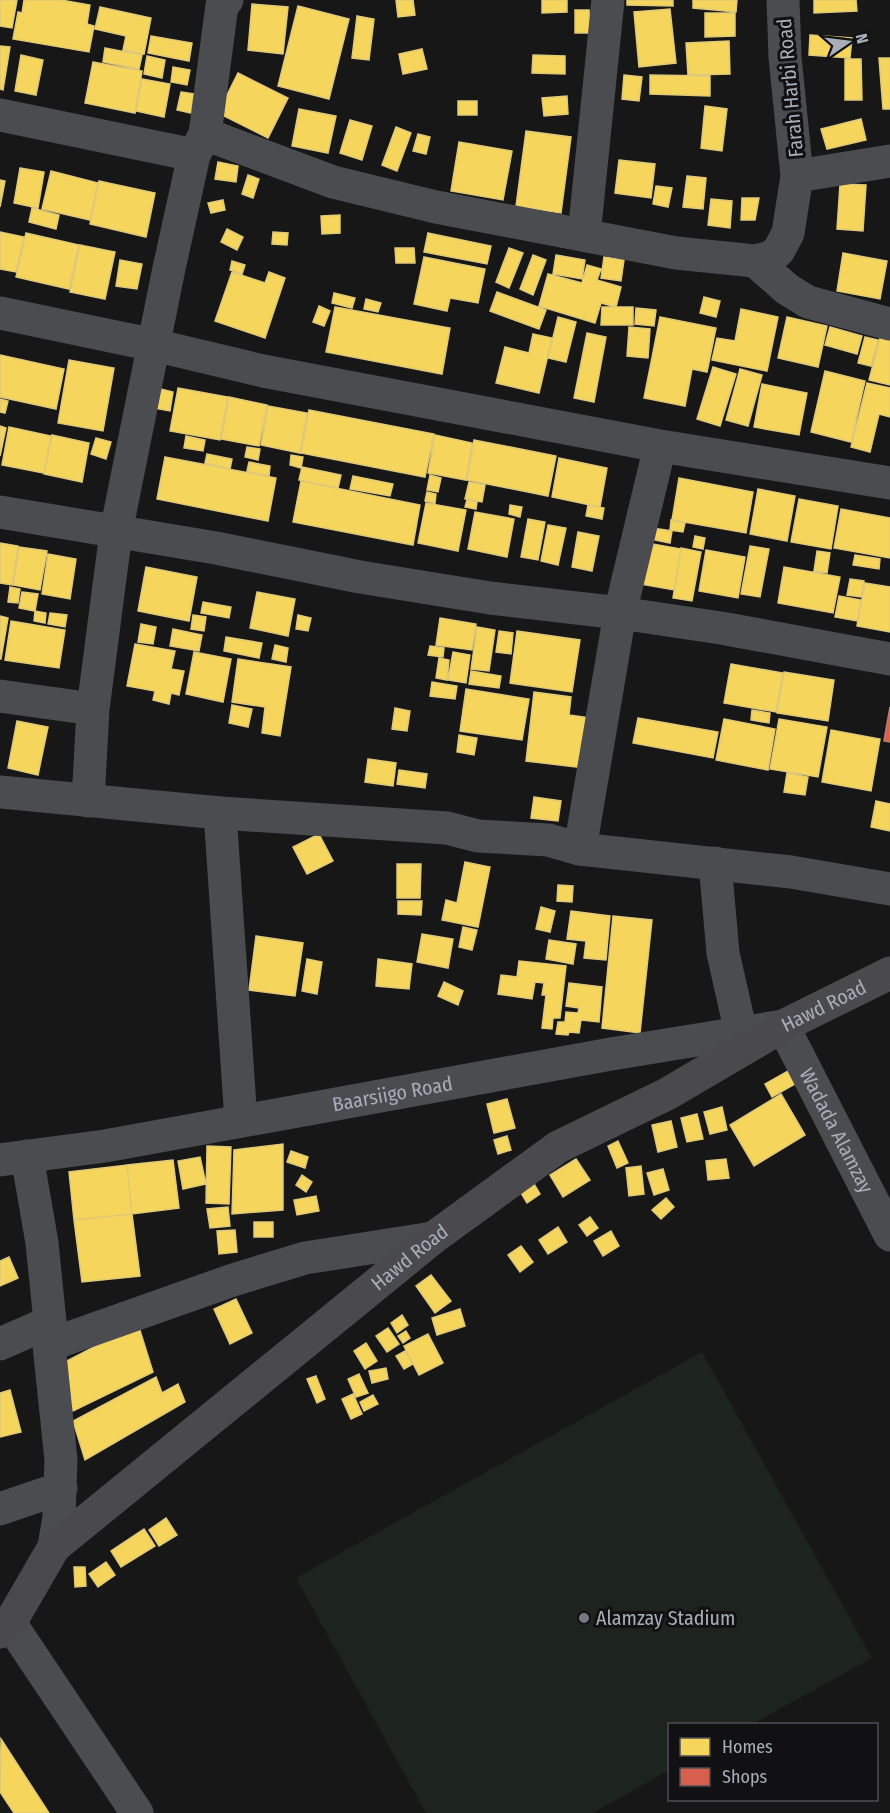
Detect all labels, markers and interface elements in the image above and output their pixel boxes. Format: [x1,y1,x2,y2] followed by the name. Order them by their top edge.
[818,12,878,72] north arrow
[772,17,808,159] street label: Farah Harbi Road
[852,32,872,45] text: N
[777,975,870,1037] street label: Hawd Road
[795,1064,878,1197] street label: Wadada Alamzay
[330,1071,454,1116] street label: Baarsiigo Road
[366,1219,453,1295] street label: Hawd Road
[596,1606,735,1630] place label: Alamzay Stadium
[577,1611,591,1625] marker: Alamzay Stadium
[668,1723,878,1801] legend
[722,1736,773,1758] text: Homes
[722,1766,767,1788] text: Shops

